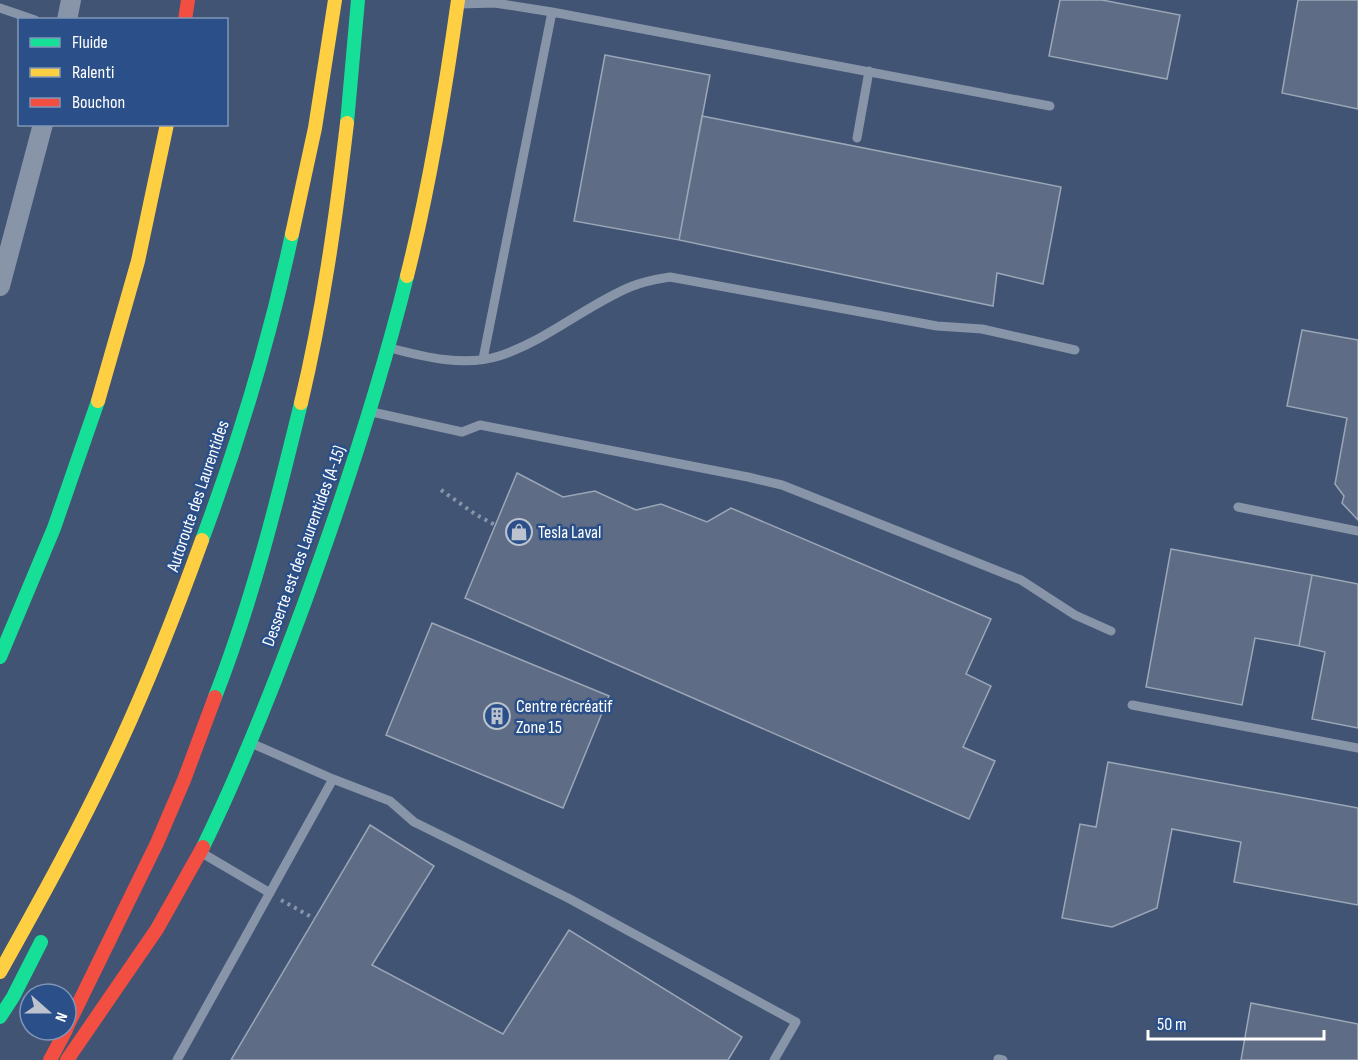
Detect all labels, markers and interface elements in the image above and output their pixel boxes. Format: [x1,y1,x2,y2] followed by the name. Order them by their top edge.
[18,18,228,126] legend
[72,32,108,53] text: Fluide
[72,62,114,83] text: Ralenti
[72,92,125,113] text: Bouchon
[162,418,234,575] street label: Autoroute des Laurentides
[258,443,350,649] street label: Desserte est des Laurentides (A-15)
[504,517,534,547] shop icon: Tesla Laval
[538,522,601,543] place label: Tesla Laval
[516,696,613,738] place label: Centre récréatif Zone 15
[482,701,512,731] building icon: Centre récréatif Zone 15
[18,982,78,1042] north arrow
[1148,1003,1324,1041] scale bar
[50,1009,71,1024] text: N
[1157,1014,1187,1035] text: 50 m

